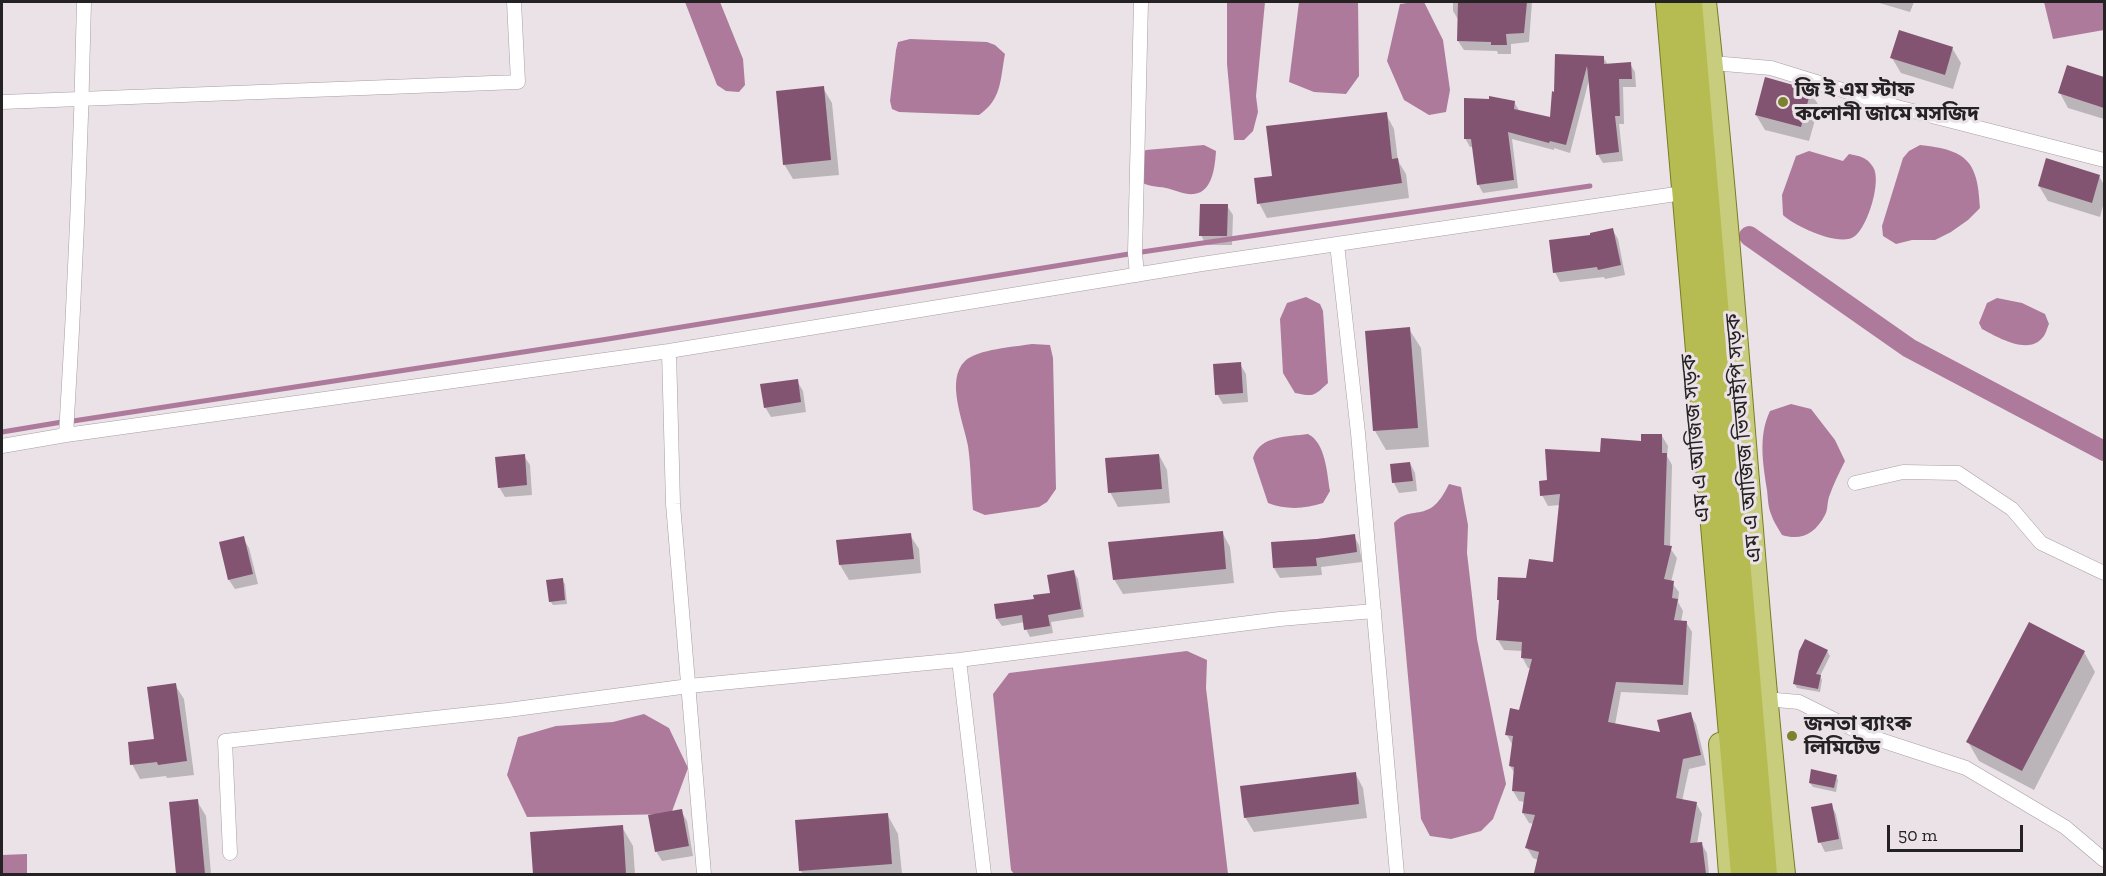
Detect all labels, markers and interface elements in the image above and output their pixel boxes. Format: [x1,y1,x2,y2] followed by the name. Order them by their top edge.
[1795,77,1979,127] place label: জি ই এম স্টাফ কলোনী জামে মসজিদ
[1776,95,1790,109] marker: জি ই এম স্টাফ কলোনী জামে মসজিদ
[1721,312,1767,564] street label: এম এ আজিজ ভিআইপি সড়ক
[1676,353,1716,523] street label: এম এ আজিজ সড়ক
[1804,711,1912,761] place label: জনতা ব্যাংক লিমিটেড
[1785,729,1799,743] marker: জনতা ব্যাংক লিমিটেড
[1890,813,2026,851] scale bar
[1898,824,1937,846] text: 50 m

